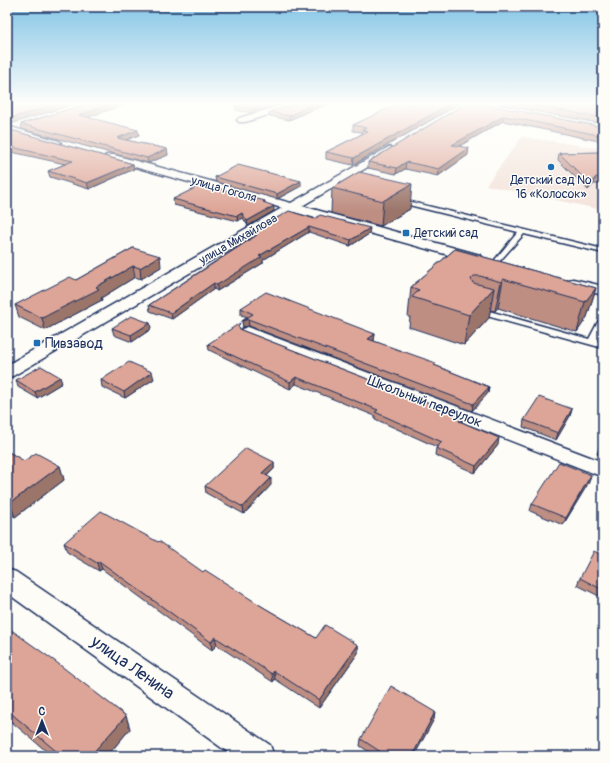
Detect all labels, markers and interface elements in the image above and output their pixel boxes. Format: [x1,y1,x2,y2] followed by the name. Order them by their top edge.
[546,162,556,172] marker: Детский сад № 16 «Колосок»
[189,173,259,206] street label: улица Гоголя
[509,173,592,202] place label: Детский сад № 16 «Колосок»
[196,211,280,268] street label: улица Михайлова
[413,226,479,241] place label: Детский сад
[401,228,411,238] marker: Детский сад
[45,335,103,352] place label: Пивзавод
[32,338,42,348] marker: Пивзавод
[365,372,485,431] street label: Школьный переулок
[86,630,179,704] street label: улица Ленина
[22,701,62,741] north arrow
[39,705,46,718] text: С

